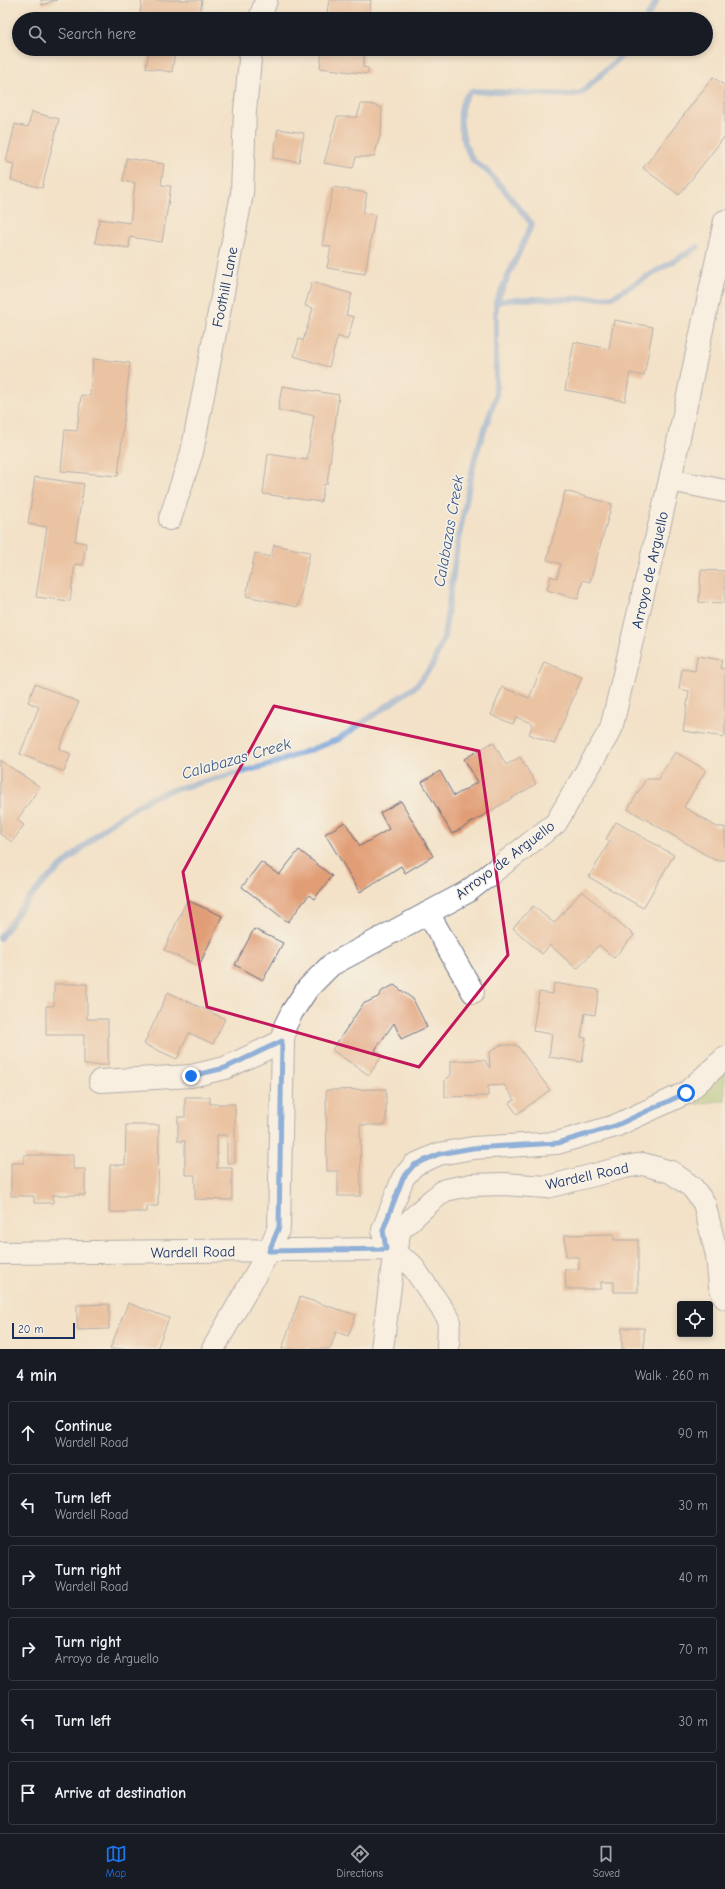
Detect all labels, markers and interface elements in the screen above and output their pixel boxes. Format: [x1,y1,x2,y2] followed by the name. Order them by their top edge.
[12,12,713,56] search box
[26,23,48,45] icon: search
[58,25,136,43] text: Search here
[208,245,242,329] street label: Foothill Lane
[430,474,468,588] water label: Calabazas Creek
[628,509,672,630] street label: Arroyo de Arguello
[180,735,293,783] water label: Calabazas Creek
[452,817,558,903] street label: Arroyo de Arguello
[182,1067,200,1085] route end
[677,1084,695,1102] route start
[544,1158,630,1194] street label: Wardell Road
[151,1242,235,1262] street label: Wardell Road
[677,1301,713,1337] map controls
[677,1301,713,1337] button: locate
[12,1321,75,1340] scale bar
[18,1323,43,1336] text: 20 m
[16,1366,57,1385] text: 4 min
[635,1368,709,1383] text: Walk · 260 m
[55,1417,112,1435] text: Continue
[17,1422,39,1444] icon: ahead
[678,1426,708,1441] text: 90 m
[55,1435,128,1450] text: Wardell Road
[55,1489,111,1507] text: Turn left
[17,1494,39,1516] icon: left
[678,1498,708,1513] text: 30 m
[55,1507,128,1522] text: Wardell Road
[55,1561,121,1579] text: Turn right
[17,1566,39,1588] icon: right
[679,1570,708,1585] text: 40 m
[55,1579,128,1594] text: Wardell Road
[55,1633,121,1651] text: Turn right
[17,1638,39,1660] icon: right
[679,1642,708,1657] text: 70 m
[55,1651,159,1666] text: Arroyo de Arguello
[17,1710,39,1732] icon: left
[55,1712,111,1730] text: Turn left
[678,1714,708,1729] text: 30 m
[17,1782,39,1804] icon: arrive
[55,1784,186,1802] text: Arrive at destination
[105,1843,127,1880] tab: Map
[337,1843,383,1880] tab: Directions
[593,1843,620,1880] tab: Saved

